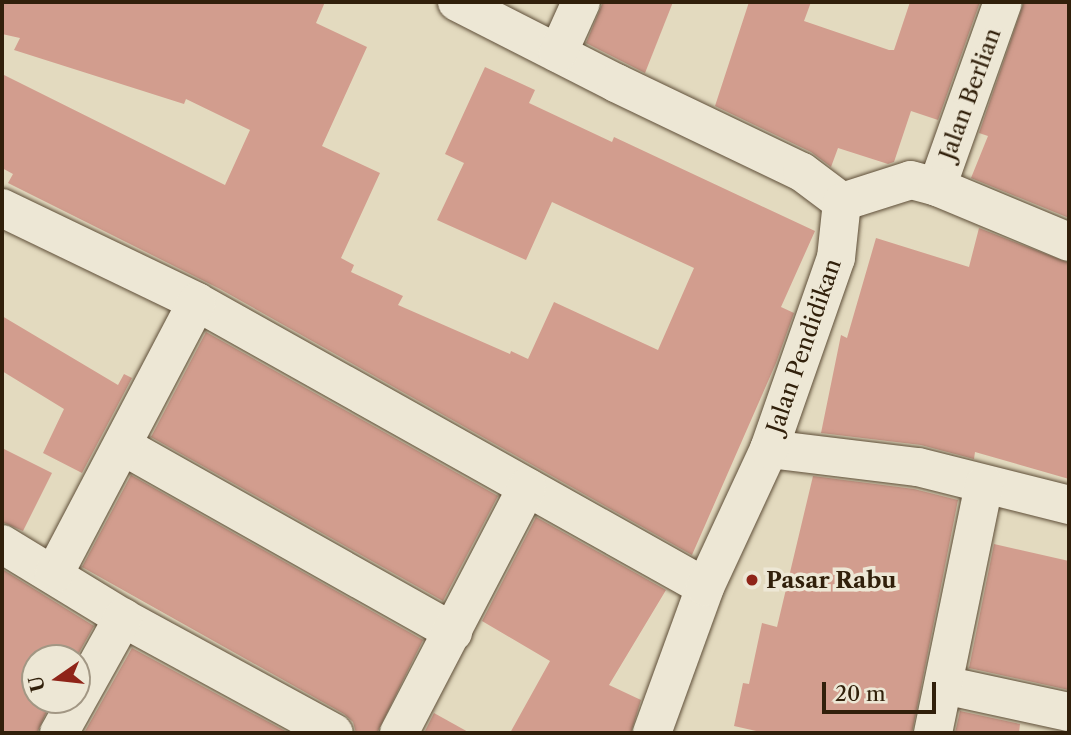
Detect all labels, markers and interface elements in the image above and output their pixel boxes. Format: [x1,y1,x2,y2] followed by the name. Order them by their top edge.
[933,24,1007,164] street label: Jalan Berlian
[761,255,847,437] street label: Jalan Pendidikan
[766,566,897,594] place label: Pasar Rabu
[744,572,760,588] marker: Pasar Rabu
[21,644,91,714] north arrow
[826,668,940,712] scale bar
[24,673,50,694] text: U
[835,681,886,706] text: 20 m

